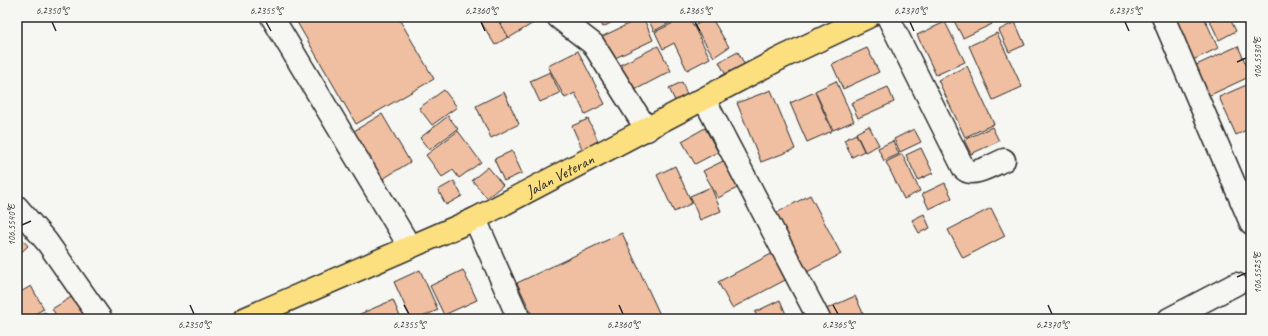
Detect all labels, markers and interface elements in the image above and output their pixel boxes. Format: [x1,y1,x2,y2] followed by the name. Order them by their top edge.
[36,4,70,17] text: 6.2350°S
[250,4,284,17] text: 6.2355°S
[465,4,499,17] text: 6.2360°S
[679,4,713,17] text: 6.2365°S
[894,4,928,17] text: 6.2370°S
[1109,4,1143,17] text: 6.2375°S
[1251,35,1264,79] text: 106.5530°E
[521,149,598,202] street label: Jalan Veteran
[5,202,18,246] text: 106.5540°E
[1251,250,1264,294] text: 106.5525°E
[178,318,212,331] text: 6.2350°S
[393,318,427,331] text: 6.2355°S
[607,318,641,331] text: 6.2360°S
[822,318,856,331] text: 6.2365°S
[1036,318,1070,331] text: 6.2370°S

